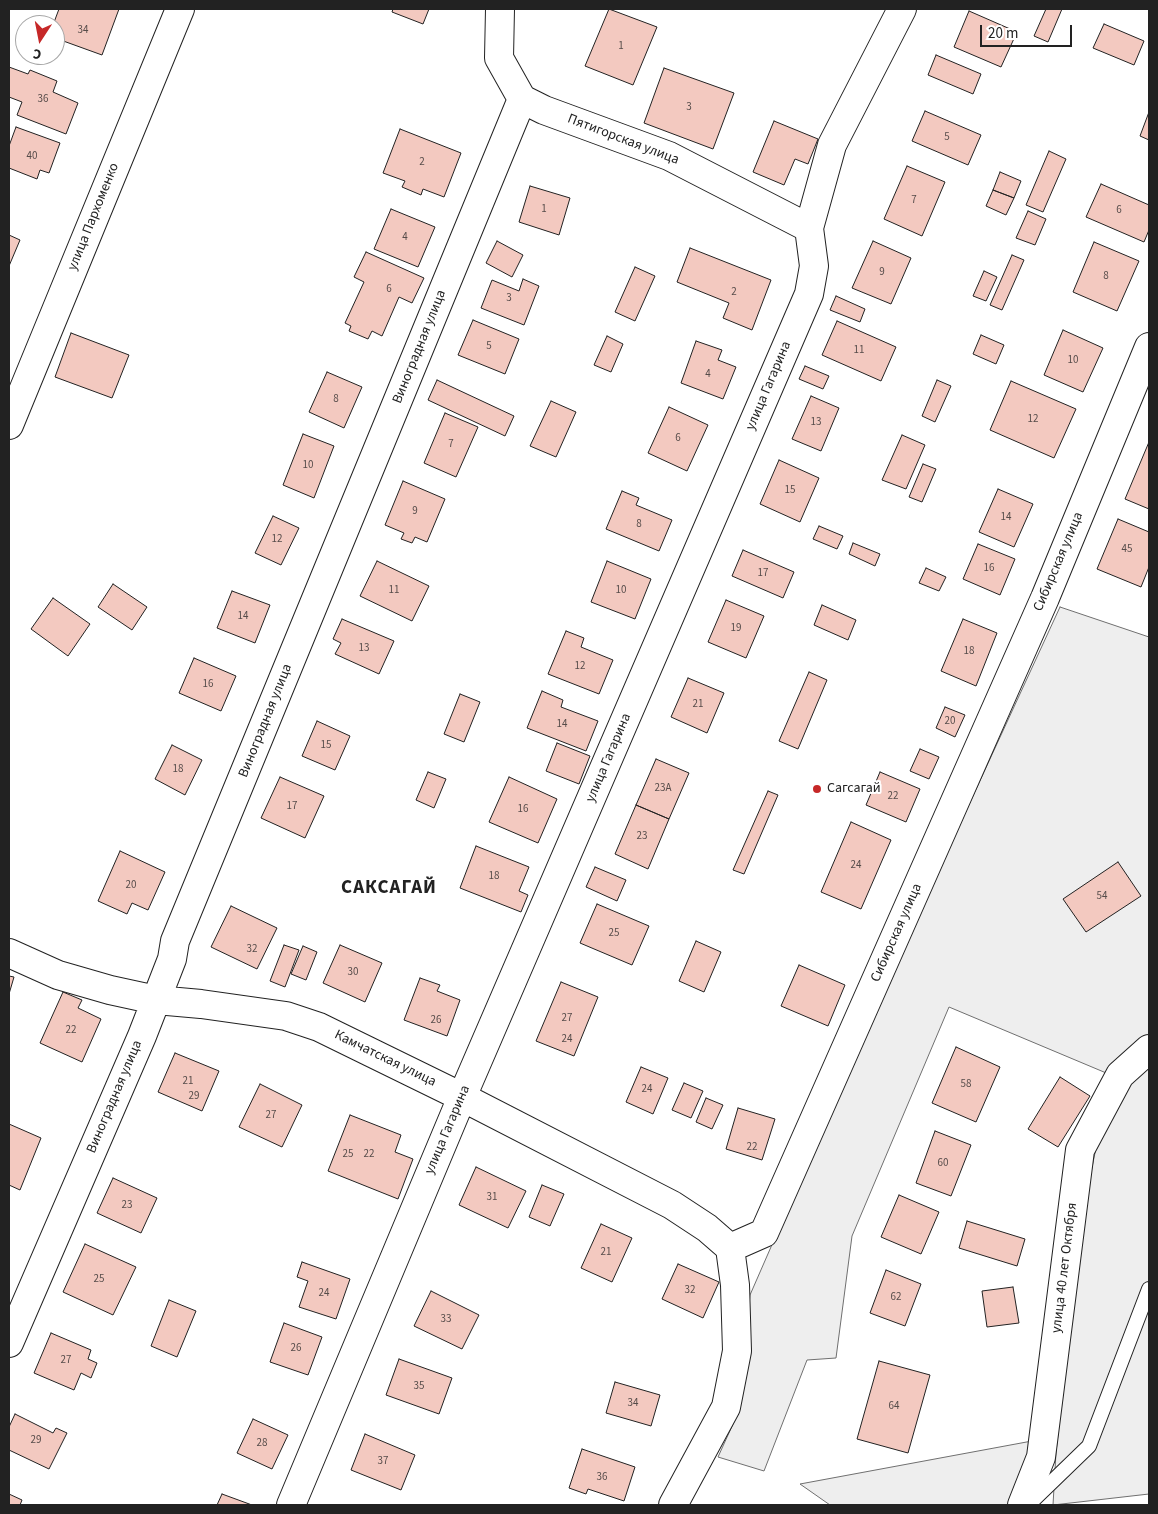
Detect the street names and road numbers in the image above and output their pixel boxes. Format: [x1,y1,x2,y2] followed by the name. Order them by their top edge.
[565,111,681,169] street label: Пятигорская улица
[65,161,123,273] street label: улица Пархоменко
[390,288,450,406] street label: Виноградная улица
[743,339,795,433] street label: улица Гагарина
[1031,510,1087,614] street label: Сибирская улица
[236,662,296,780] street label: Виноградная улица
[583,711,635,805] street label: улица Гагарина
[868,881,926,985] street label: Сибирская улица
[331,1027,439,1091] street label: Камчатская улица
[84,1038,146,1156] street label: Виноградная улица
[422,1083,474,1177] street label: улица Гагарина
[1049,1202,1081,1334] street label: улица 40 лет Октября

